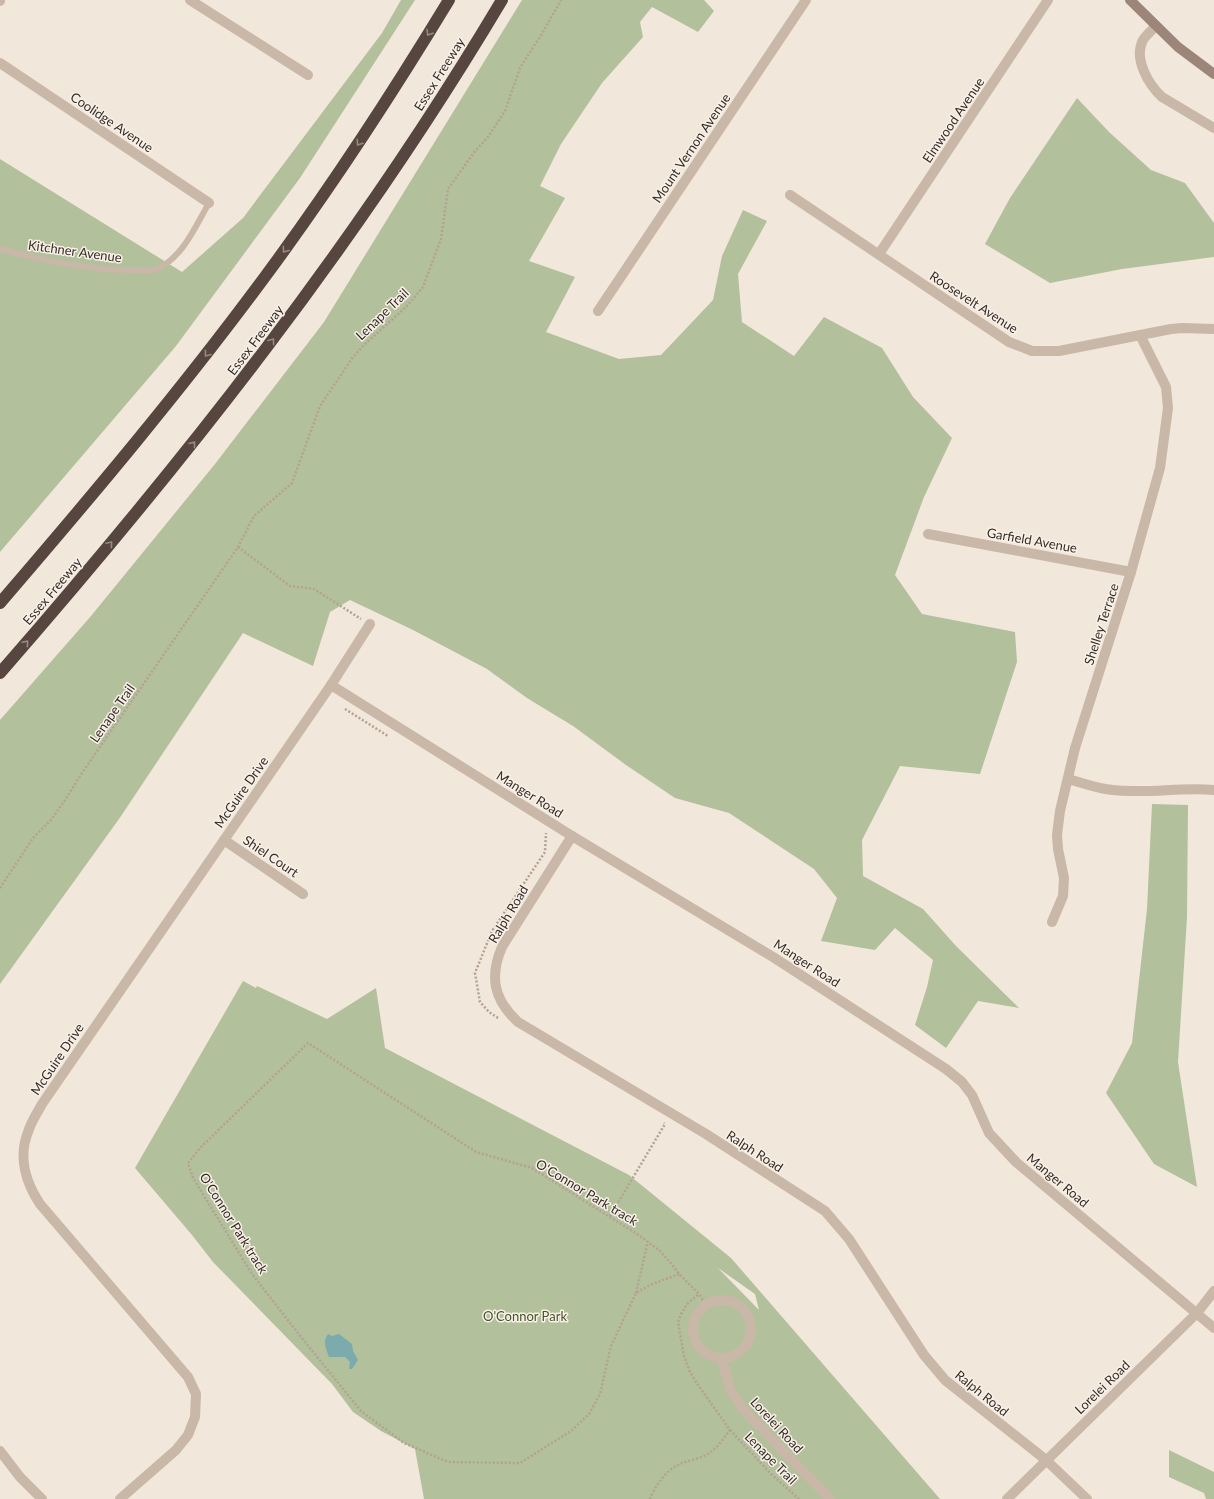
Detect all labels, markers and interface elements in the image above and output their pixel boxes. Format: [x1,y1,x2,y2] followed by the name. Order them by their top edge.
[426,29,433,36] one-way arrow
[410,34,468,114] street label: Essex Freeway
[919,74,987,166] street label: Elmwood Avenue
[68,88,156,156] street label: Coolidge Avenue
[648,90,734,206] street label: Mount Vernon Avenue
[356,139,364,146] one-way arrow
[27,237,123,266] street label: Kitchner Avenue
[283,245,290,252] one-way arrow
[927,268,1021,337] street label: Roosevelt Avenue
[352,285,412,343] street label: Lenape Trail
[224,302,287,378] street label: Essex Freeway
[267,339,274,346] one-way arrow
[204,349,211,356] one-way arrow
[188,442,195,449] one-way arrow
[986,524,1078,556] street label: Garfield Avenue
[105,542,112,549] one-way arrow
[19,554,85,628] street label: Essex Freeway
[1080,581,1122,667] street label: Shelley Terrace
[21,641,28,648] one-way arrow
[86,681,138,745] street label: Lenape Trail
[211,753,272,831] street label: McGuire Drive
[494,767,566,821] street label: Manger Road
[240,832,302,880] street label: Shiel Court
[485,882,531,946] street label: Ralph Road
[771,936,843,990] street label: Manger Road
[27,1020,87,1098] street label: McGuire Drive
[724,1127,786,1175] street label: Ralph Road
[1024,1150,1092,1210] street label: Manger Road
[533,1155,641,1229] street label: O'Connor Park track
[196,1170,272,1277] street label: O'Connor Park track
[483,1308,567,1324] park label: O'Connor Park
[1071,1357,1133,1417] street label: Lorelei Road
[952,1367,1012,1419] street label: Ralph Road
[747,1394,807,1456] street label: Lorelei Road
[742,1429,800,1487] street label: Lenape Trail

